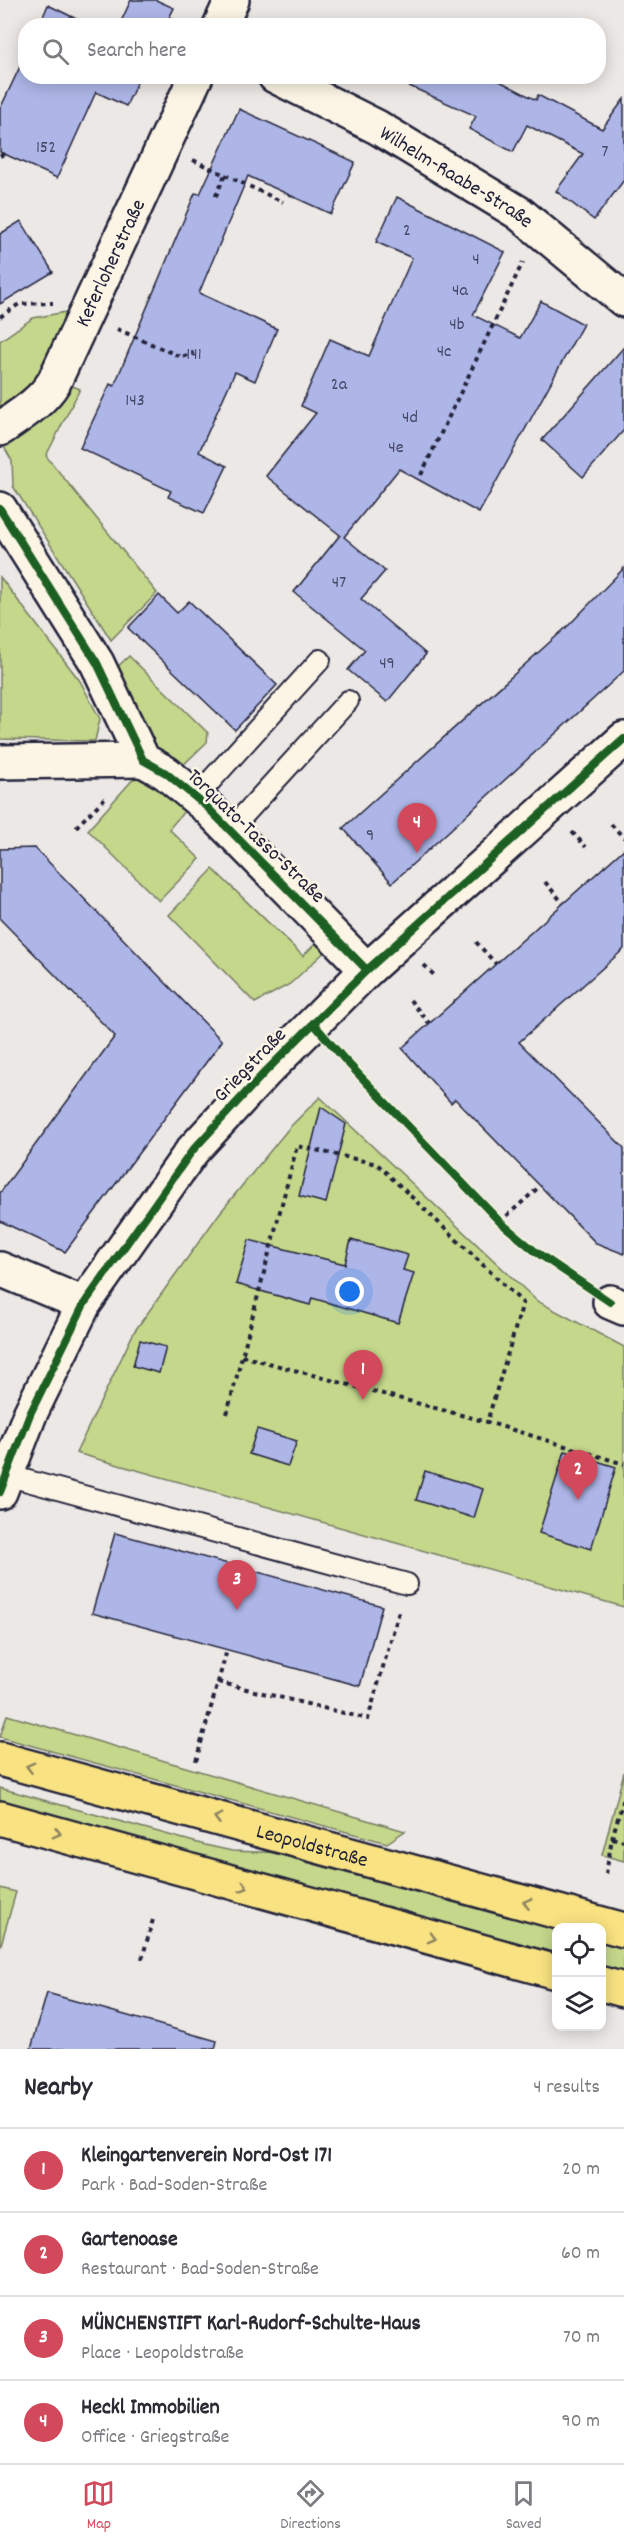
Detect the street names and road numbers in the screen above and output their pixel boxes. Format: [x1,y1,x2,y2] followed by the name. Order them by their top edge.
[373,120,539,237] street label: Wilhelm-Raabe-Straße
[70,195,155,333] street label: Keferloherstraße
[179,763,331,911] street label: Torquato-Tasso-Straße
[208,1022,295,1110] street label: Griegstraße
[252,1818,371,1877] street label: Leopoldstraße

